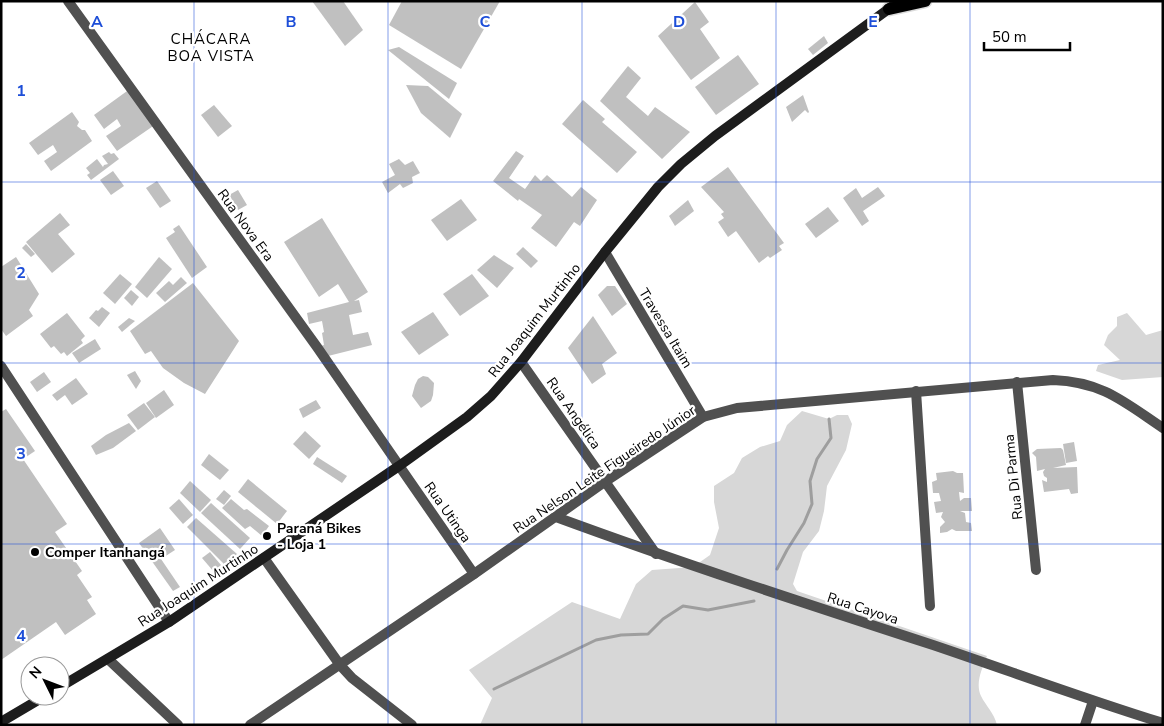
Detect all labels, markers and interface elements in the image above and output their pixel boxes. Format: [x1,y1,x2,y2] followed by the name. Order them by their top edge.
[91,11,103,33] text: A
[285,11,297,33] text: B
[480,11,491,33] text: C
[673,11,685,33] text: D
[868,11,878,33] text: E
[984,20,1070,52] scale bar
[992,27,1027,47] text: 50 m
[167,29,255,66] district label: CHÁCARA BOA VISTA
[16,80,26,102] text: 1
[213,185,278,265] street label: Rua Nova Era
[484,259,585,381] street label: Rua Joaquim Murtinho
[16,262,26,284] text: 2
[634,285,697,372] street label: Travessa Itaim
[542,374,605,453] street label: Rua Angélica
[509,401,699,538] street label: Rua Nelson Leite Figueiredo Júnior
[1000,433,1027,521] street label: Rua Di Parma
[16,443,26,465] text: 3
[420,478,475,546] street label: Rua Utinga
[277,519,361,554] place label: Paraná Bikes - Loja 1
[261,530,273,542] marker: Paraná Bikes - Loja 1
[134,539,262,631] street label: Rua Joaquim Murtinho
[45,543,165,562] place label: Comper Itanhangá
[29,546,41,558] marker: Comper Itanhangá
[825,588,901,629] street label: Rua Cayova
[16,625,26,647] text: 4
[20,656,70,706] north arrow
[25,662,46,683] text: N

